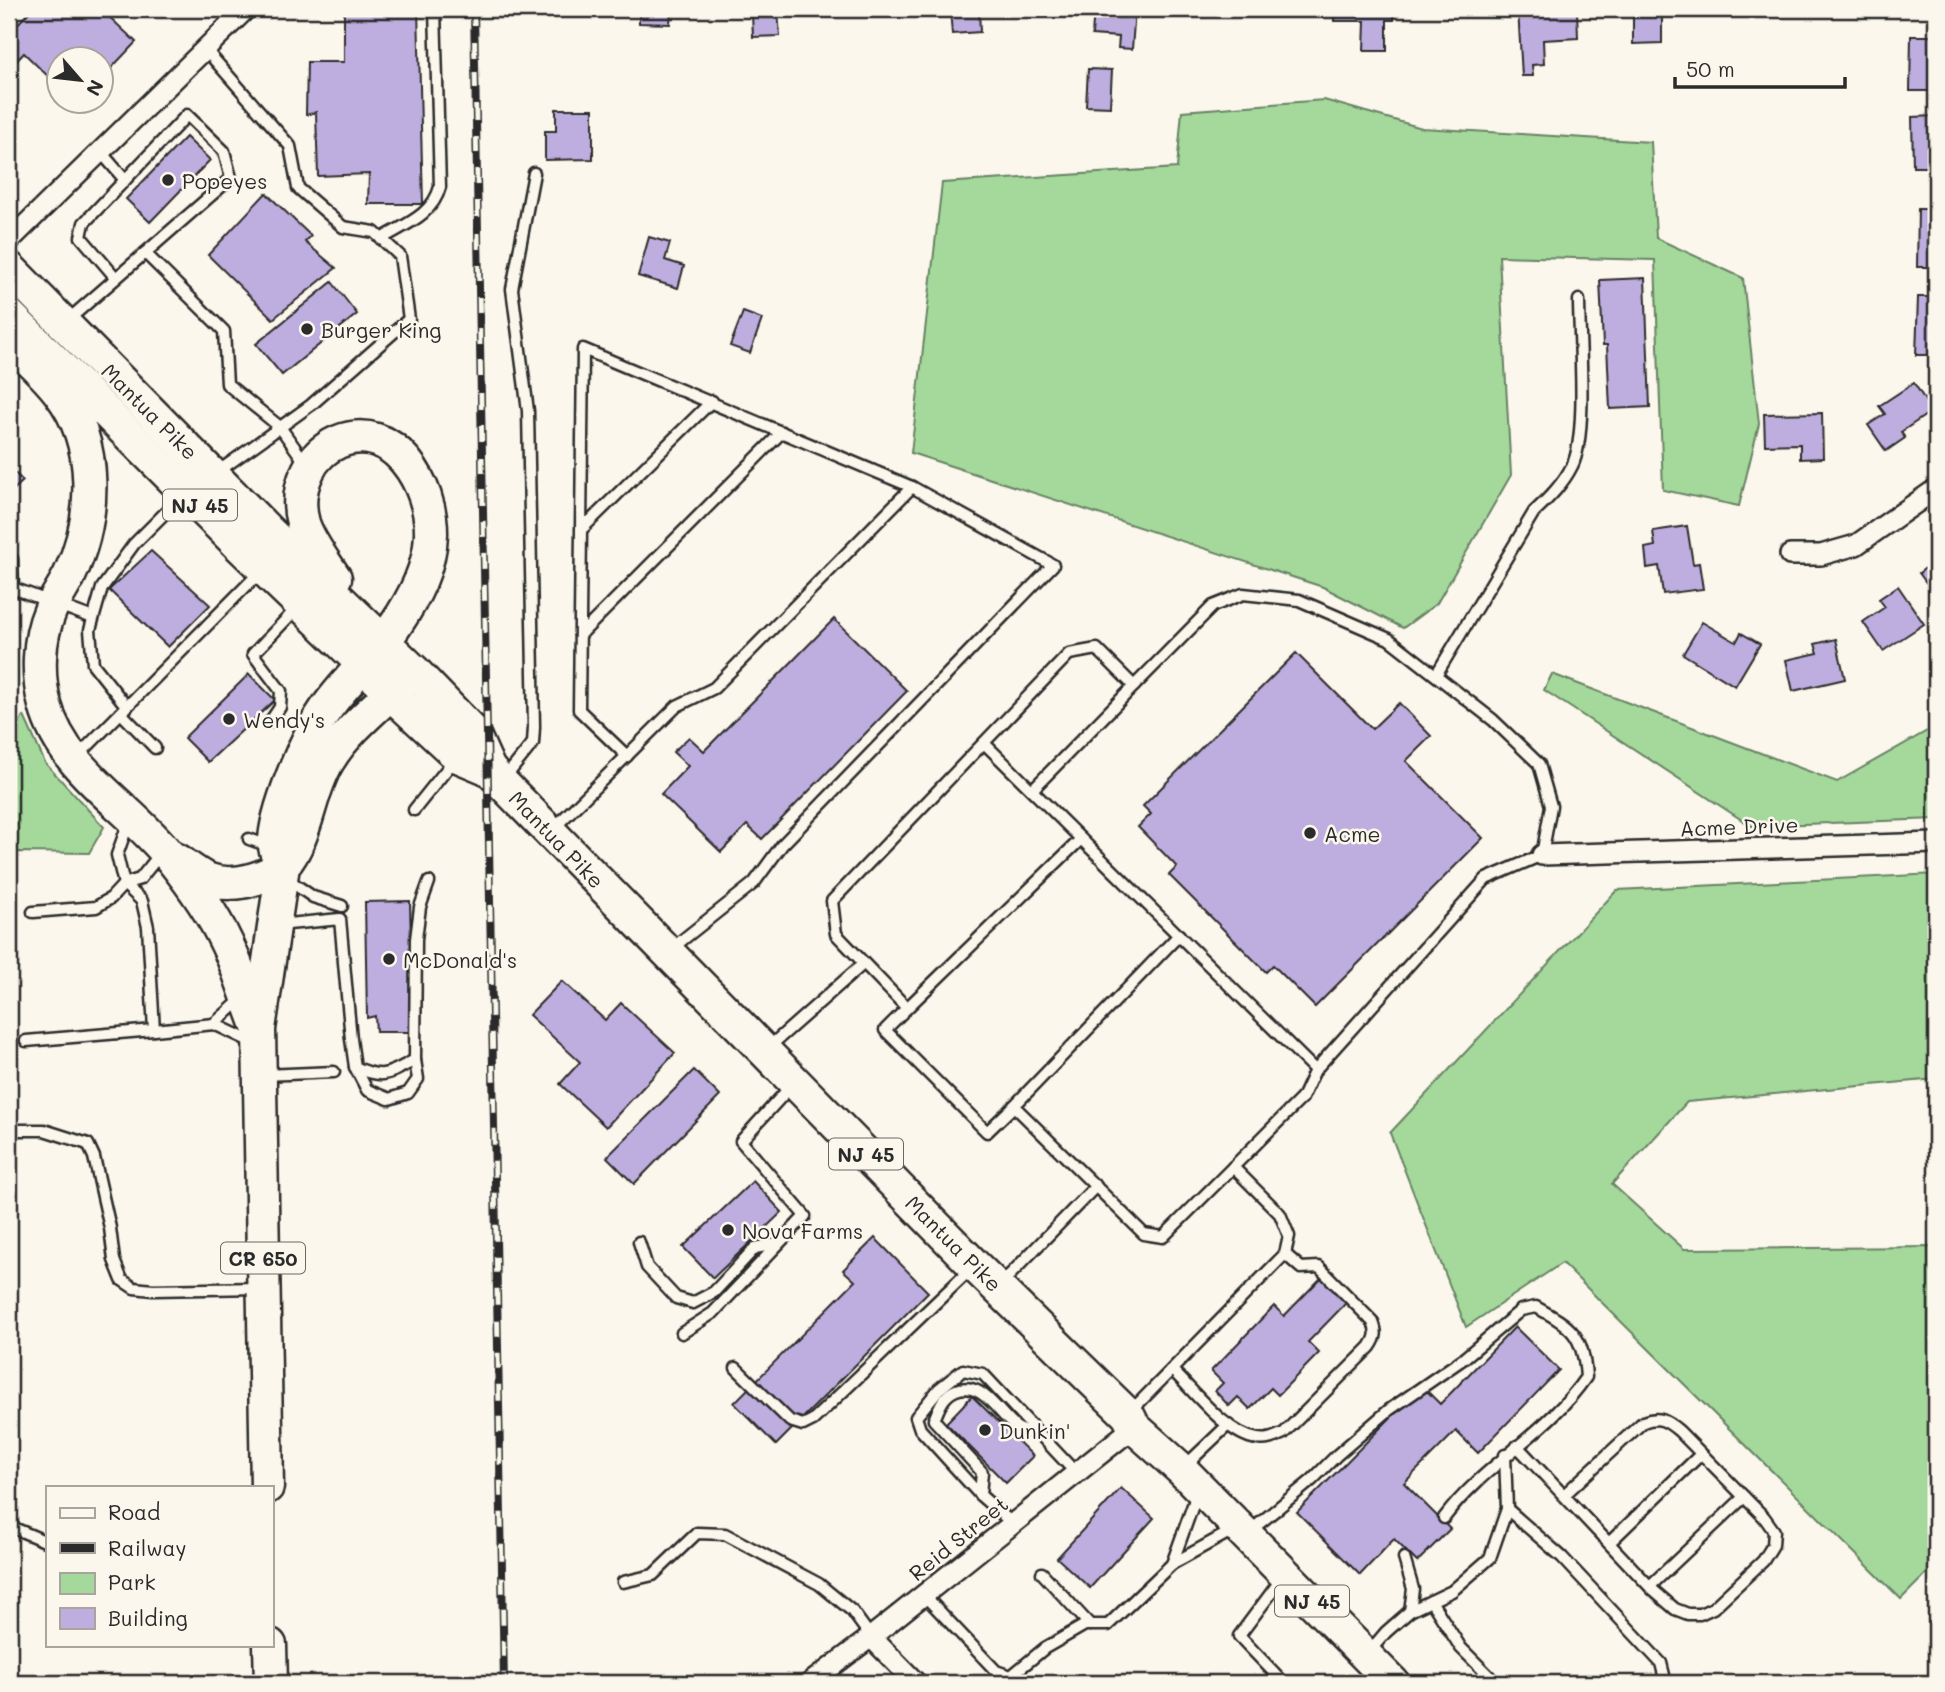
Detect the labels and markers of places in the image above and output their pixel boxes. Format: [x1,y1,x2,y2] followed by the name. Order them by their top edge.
[182,167,267,194] place label: Popeyes
[160,172,176,188] marker: Popeyes
[321,316,442,343] place label: Burger King
[299,321,315,337] marker: Burger King
[243,706,325,733] place label: Wendy's
[221,711,237,727] marker: Wendy's
[1324,820,1381,847] place label: Acme
[1302,825,1318,841] marker: Acme
[403,946,517,973] place label: McDonald's
[381,951,397,967] marker: McDonald's
[742,1217,863,1244] place label: Nova Farms
[720,1222,736,1238] marker: Nova Farms
[999,1417,1070,1444] place label: Dunkin'
[977,1422,993,1438] marker: Dunkin'

